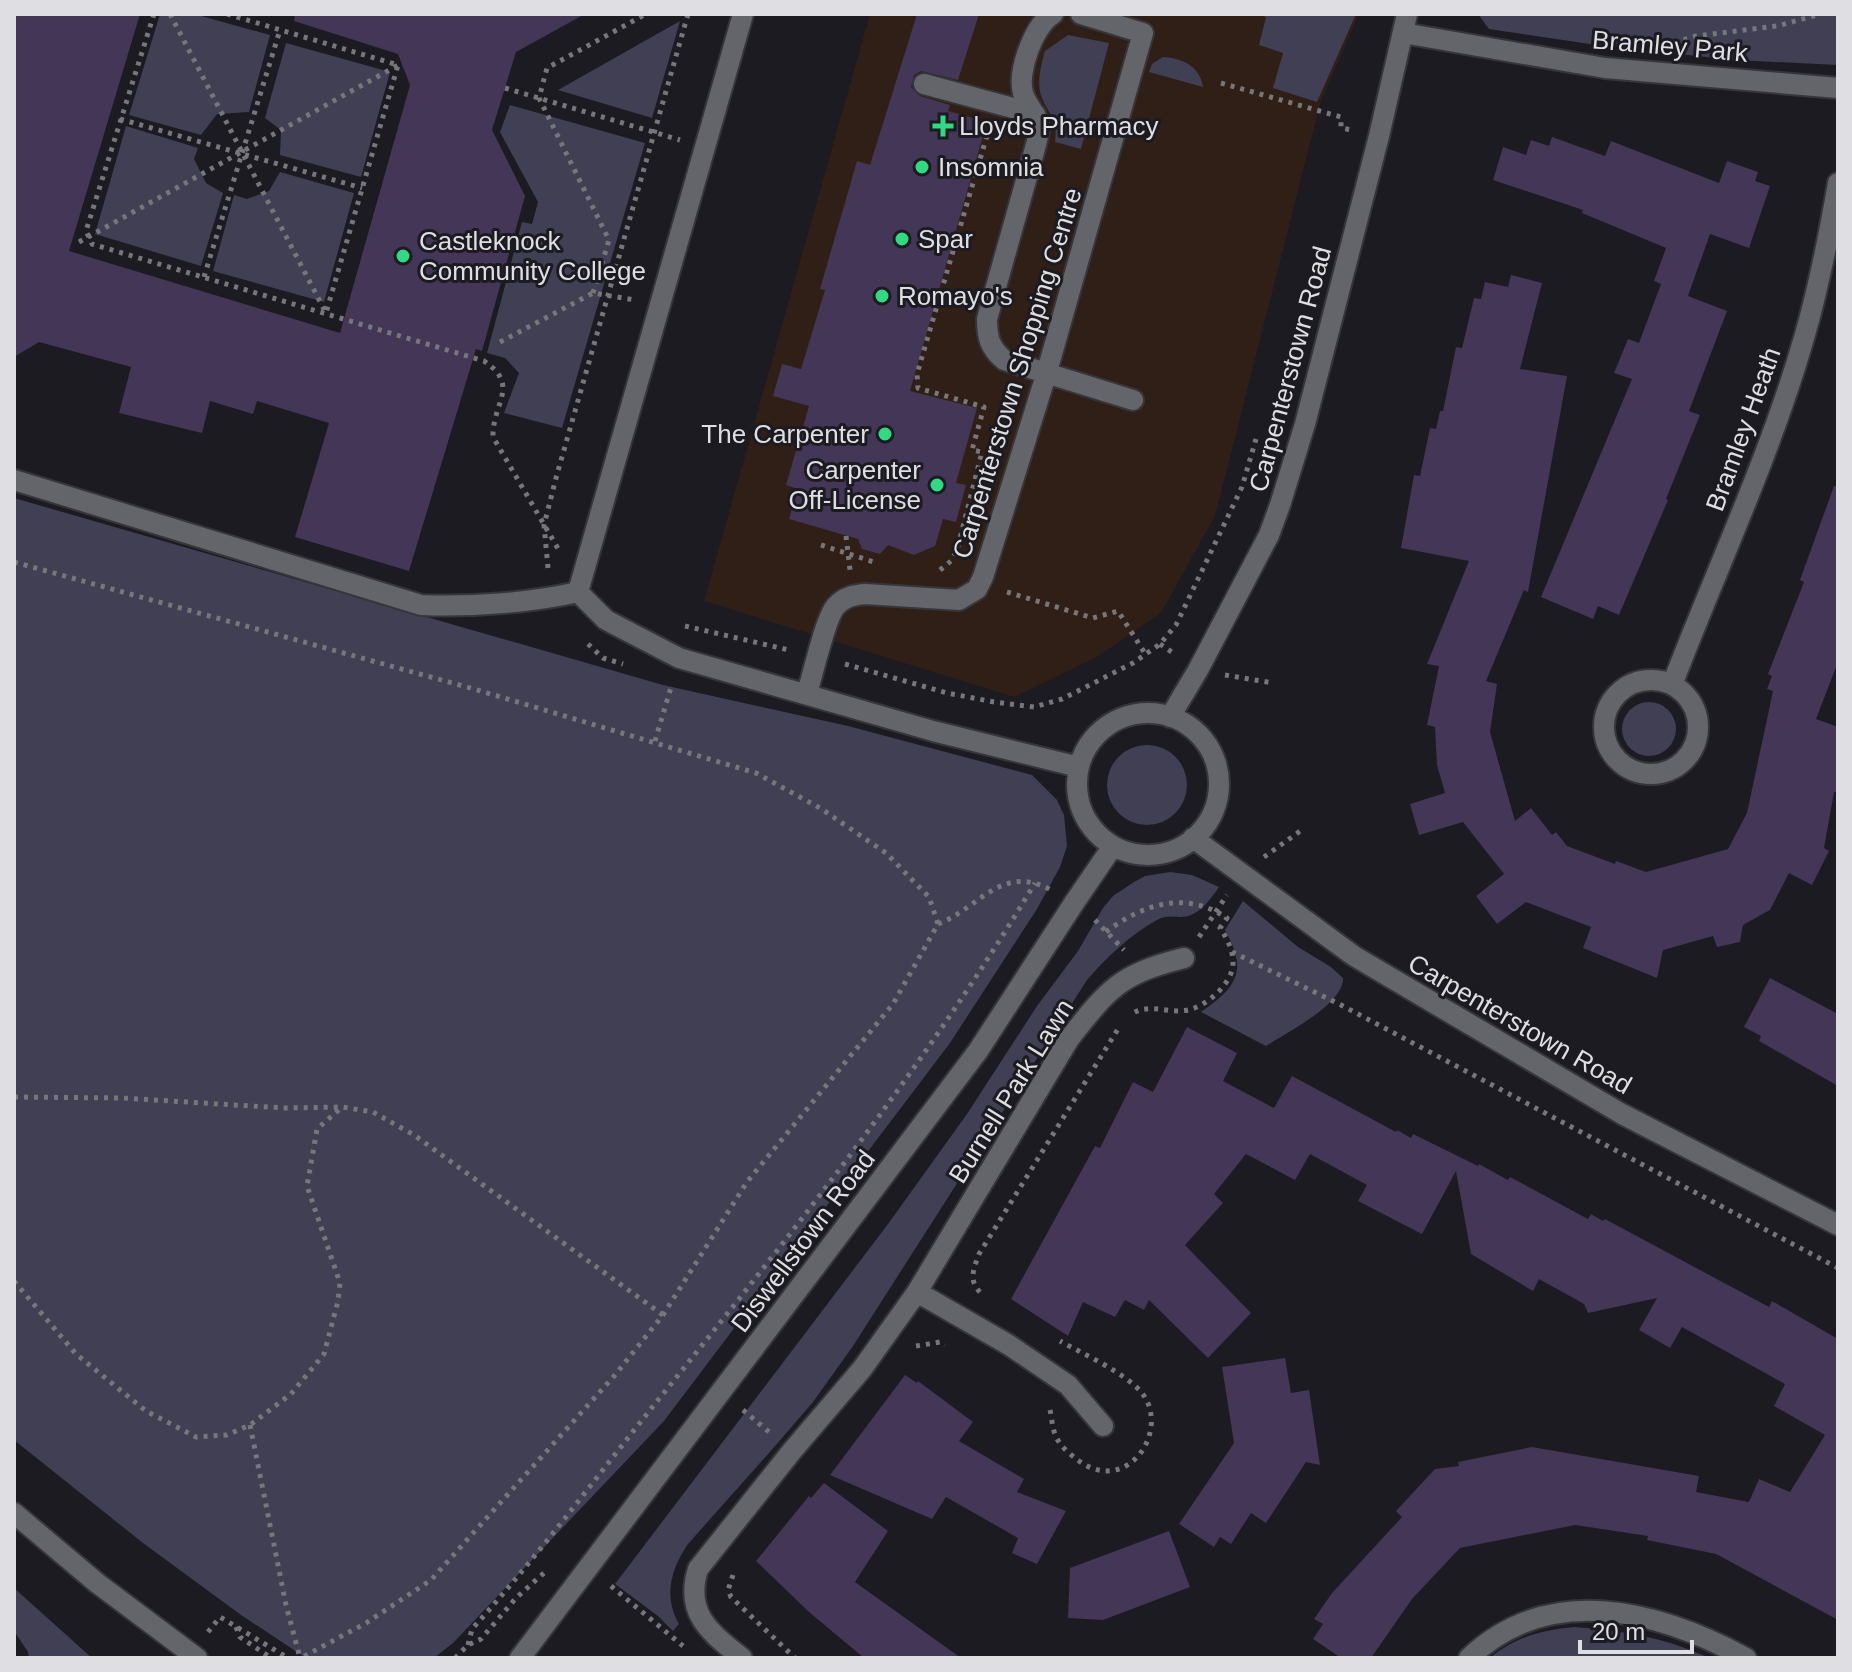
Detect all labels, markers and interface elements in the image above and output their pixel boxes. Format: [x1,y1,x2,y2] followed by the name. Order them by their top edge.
[1591,24,1750,68] street label: Bramley Park
[959,111,1158,141] place label: Lloyds Pharmacy
[934,117,952,135] marker: Lloyds Pharmacy
[938,152,1044,182] place label: Insomnia
[913,158,931,176] marker: Insomnia
[946,184,1088,562] street label: Carpenterstown Shopping Centre
[918,224,973,254] place label: Spar
[419,226,646,286] place label: Castleknock Community College
[893,230,911,248] marker: Spar
[1243,243,1337,495] street label: Carpenterstown Road
[394,247,412,265] marker: Castleknock Community College
[898,281,1013,311] place label: Romayo's
[873,287,891,305] marker: Romayo's
[1699,343,1787,515] street label: Bramley Heath
[701,419,869,449] place label: The Carpenter
[876,425,894,443] marker: The Carpenter
[789,455,921,515] place label: Carpenter Off-License
[928,476,946,494] marker: Carpenter Off-License
[1403,948,1637,1100] street label: Carpenterstown Road
[942,994,1080,1188] street label: Burnell Park Lawn
[725,1144,881,1338] street label: Diswellstown Road
[1580,1604,1692,1654] scale bar
[1592,1618,1645,1645] text: 20 m

